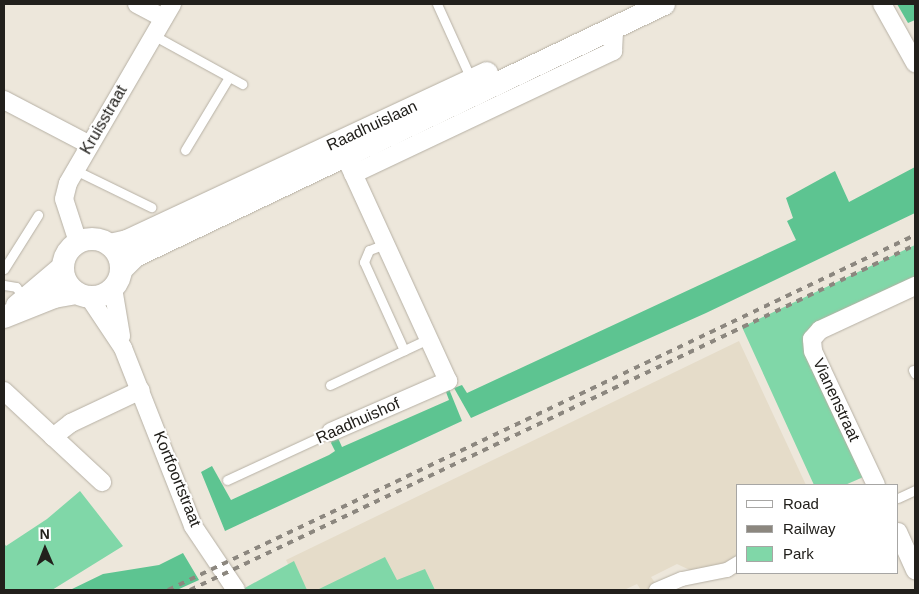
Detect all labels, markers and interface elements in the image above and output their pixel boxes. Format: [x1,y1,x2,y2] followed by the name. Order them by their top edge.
[77,82,131,158] street label: Kruisstraat
[324,97,420,155] street label: Raadhuislaan
[808,355,864,445] street label: Vianenstraat
[313,394,403,448] street label: Raadhuishof
[149,428,205,530] street label: Kortfoortstraat
[736,484,899,574] legend
[783,495,819,512] text: Road
[783,520,836,537] text: Railway
[20,524,70,574] north arrow
[40,526,50,542] text: N
[783,545,814,562] text: Park

